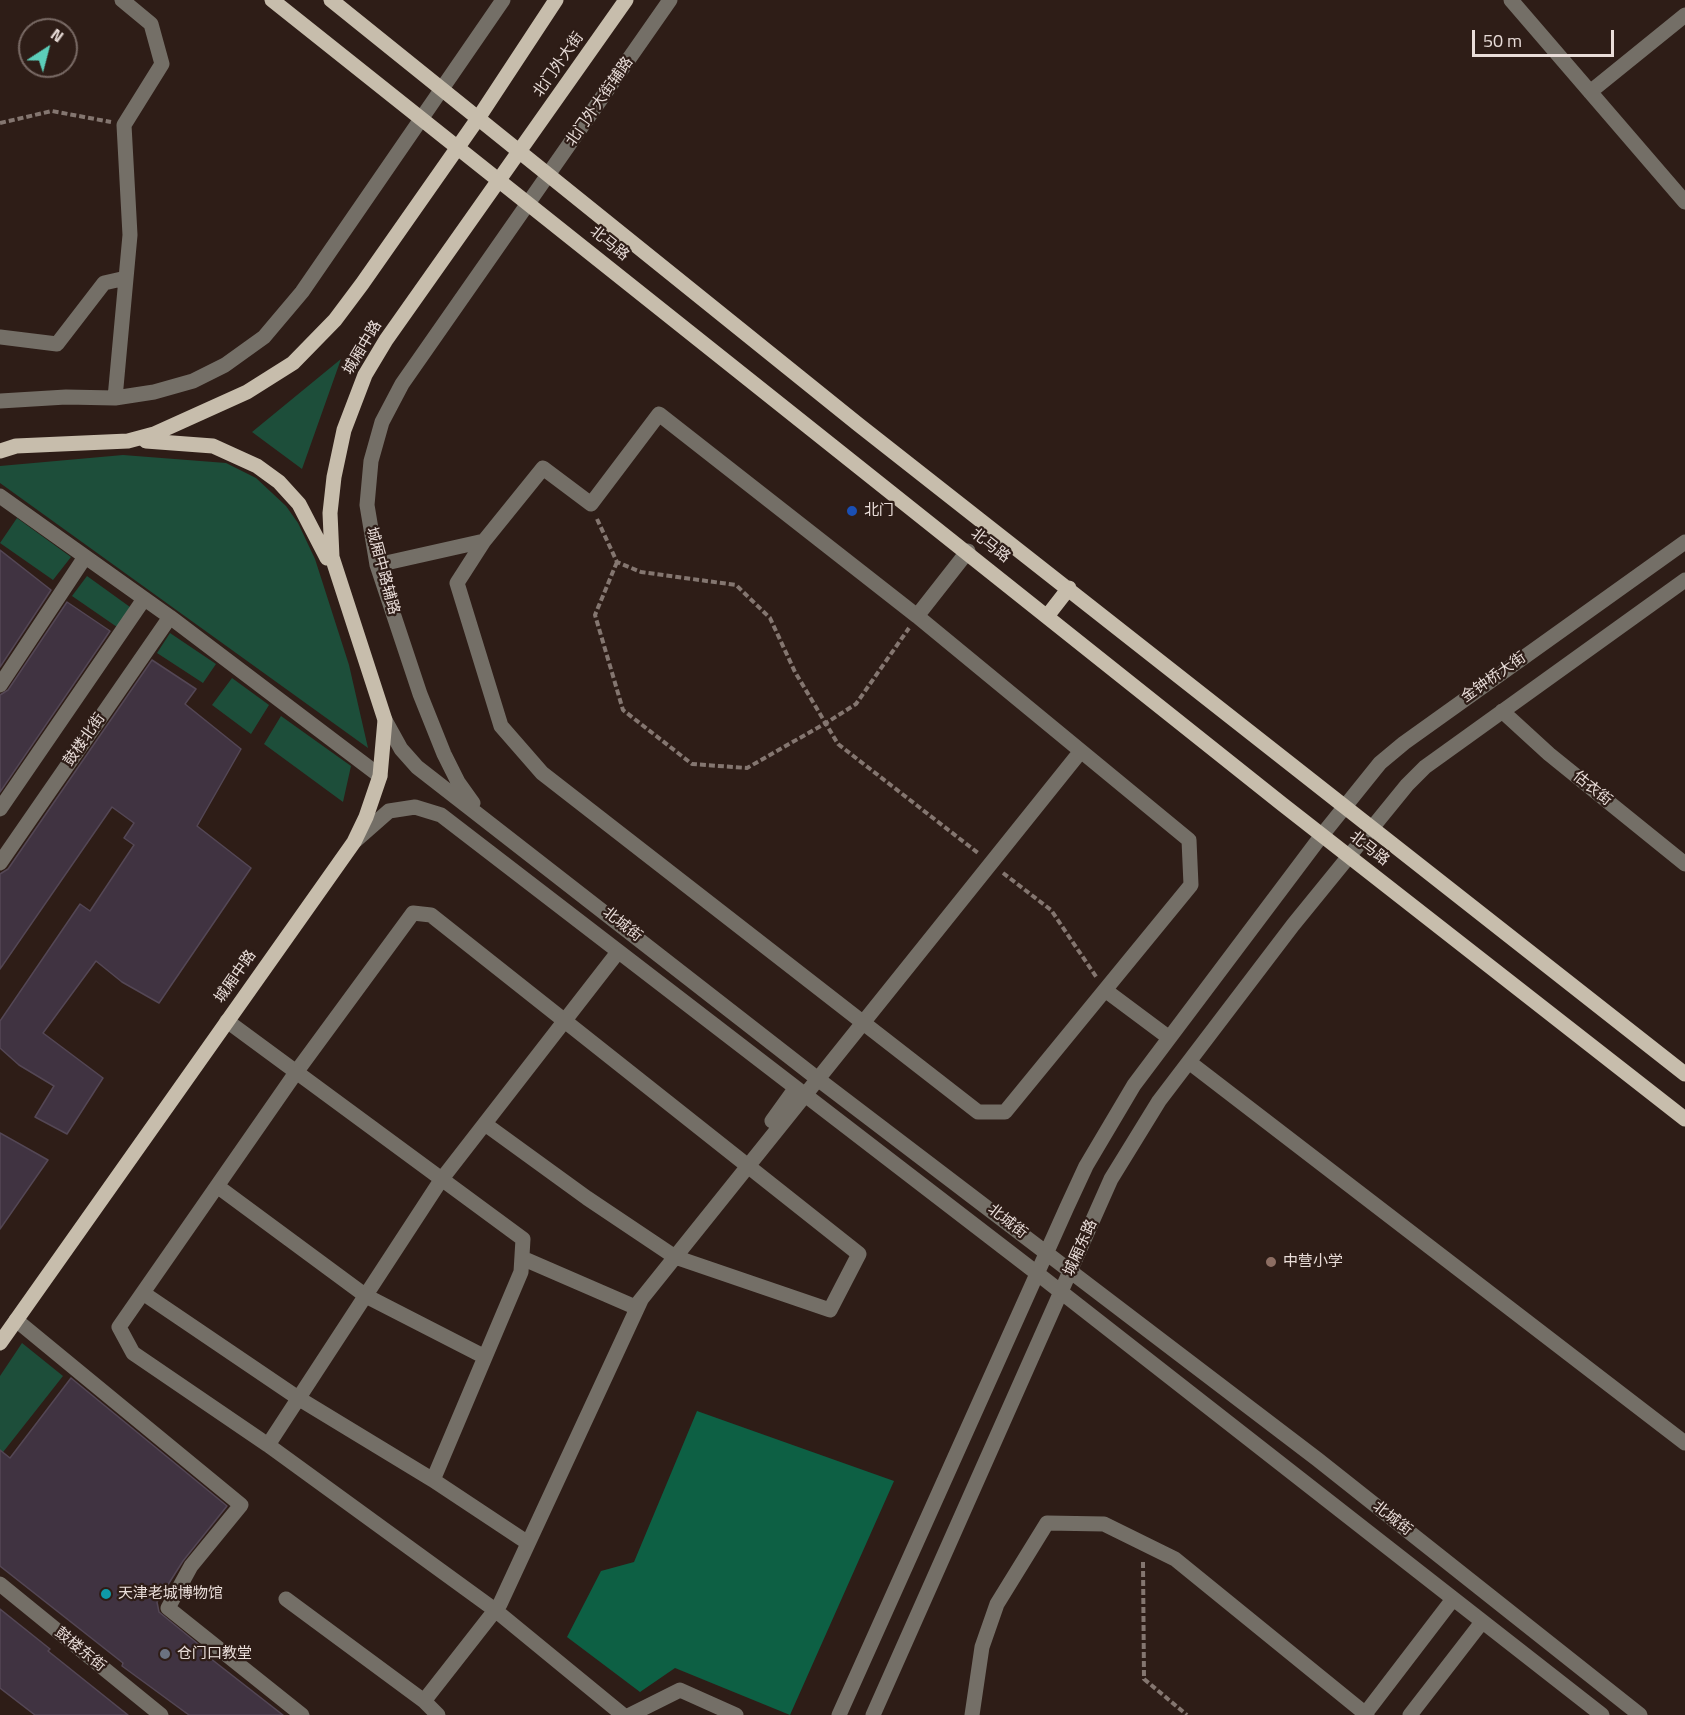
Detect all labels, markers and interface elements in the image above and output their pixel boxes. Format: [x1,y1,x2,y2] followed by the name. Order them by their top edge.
[18,18,78,78] north arrow
[1475,18,1618,56] scale bar
[46,22,69,48] text: N
[1483,27,1522,54] text: 50 m
[530,29,588,101] street label: 北门外大街
[563,54,637,150] street label: 北门外大街辅路
[586,223,632,265] street label: 北马路
[340,318,386,378] street label: 城厢中路
[864,502,894,520] place label: 北门
[845,504,859,518] marker: 北门
[362,525,402,617] street label: 城厢中路辅路
[967,525,1013,567] street label: 北马路
[1458,649,1530,707] street label: 金钟桥大街
[60,710,110,770] street label: 鼓楼北街
[1569,768,1615,810] street label: 估衣街
[1346,828,1392,870] street label: 北马路
[599,904,645,946] street label: 北城街
[211,947,261,1007] street label: 城厢中路
[984,1201,1030,1243] street label: 北城街
[1061,1217,1101,1279] street label: 城厢东路
[1283,1253,1343,1271] place label: 中营小学
[1264,1255,1278,1269] marker: 中营小学
[1369,1498,1415,1540] street label: 北城街
[118,1585,223,1603] place label: 天津老城博物馆
[99,1587,113,1601] marker: 天津老城博物馆
[51,1624,109,1676] street label: 鼓楼东街
[177,1645,252,1663] place label: 仓门口教堂
[158,1647,172,1661] marker: 仓门口教堂

